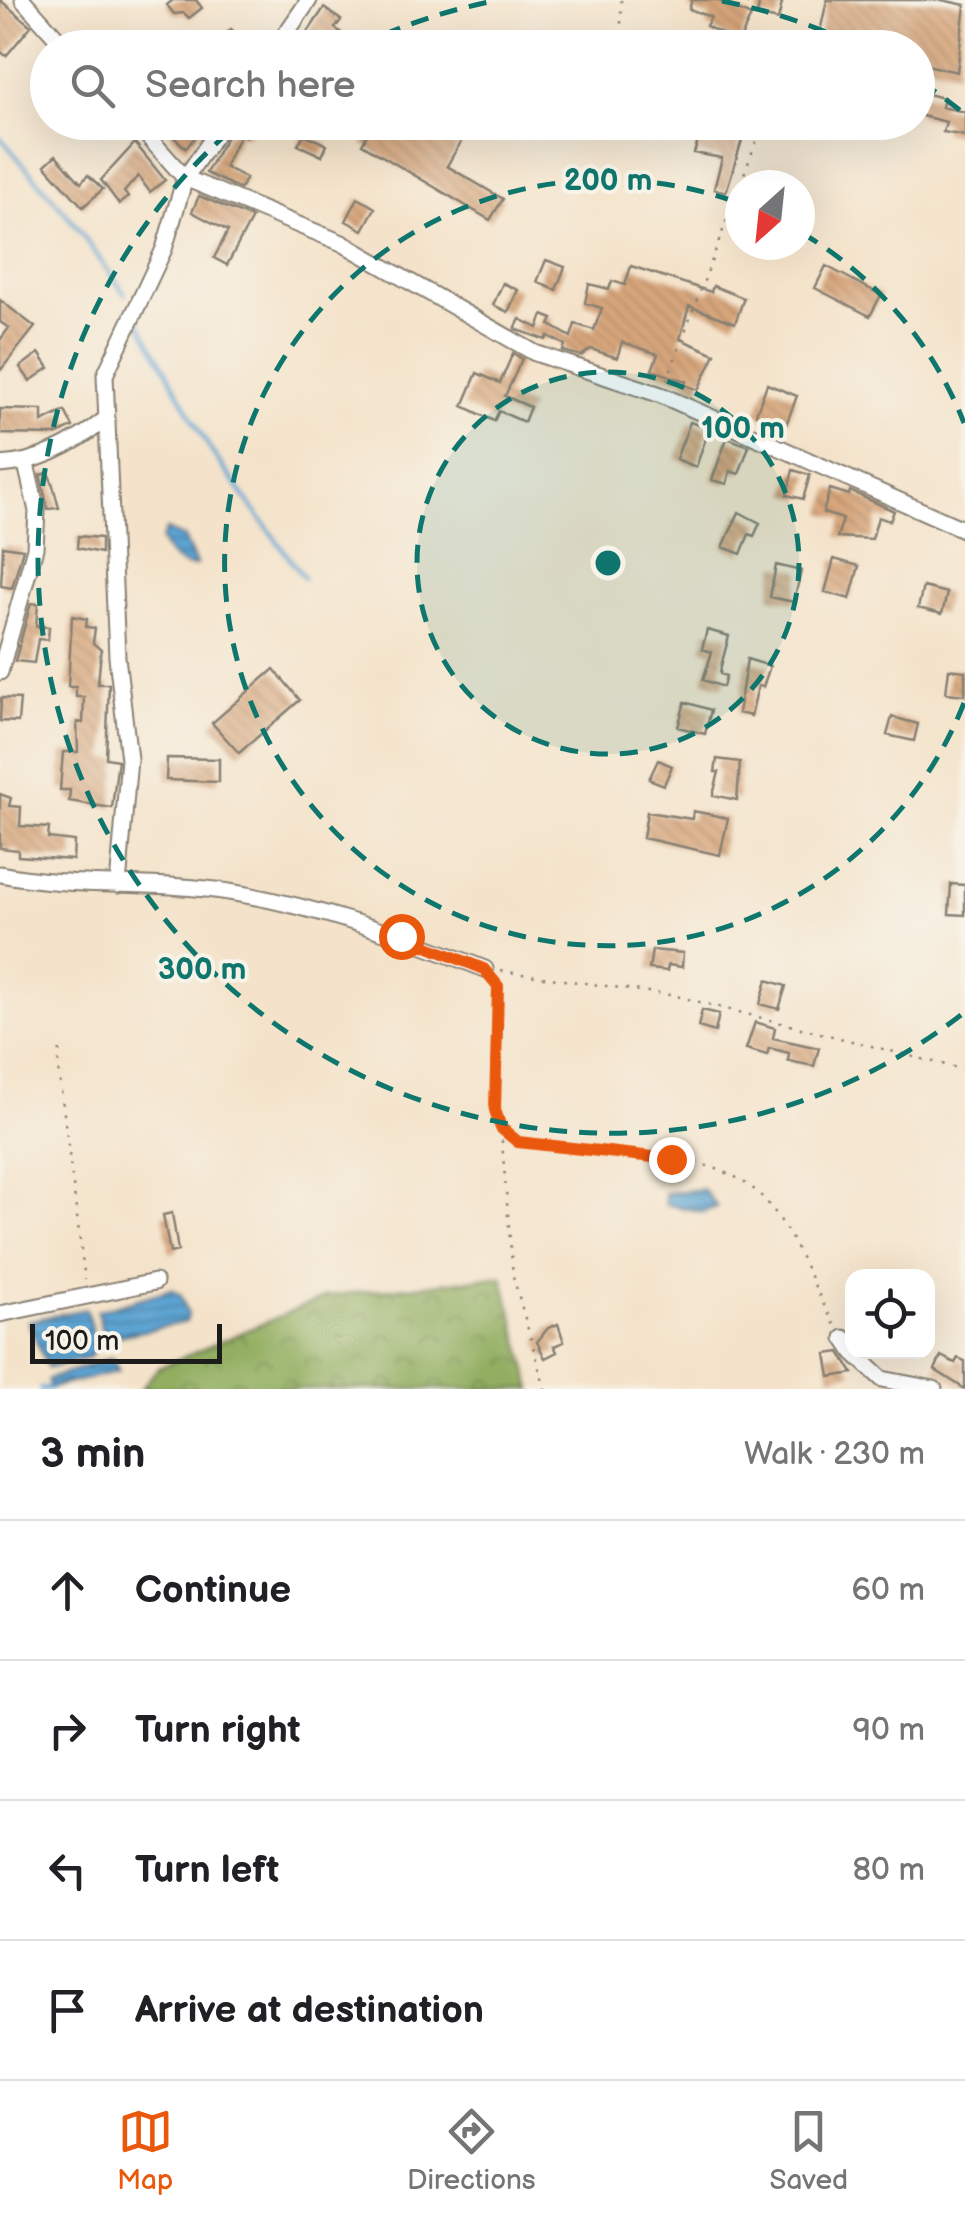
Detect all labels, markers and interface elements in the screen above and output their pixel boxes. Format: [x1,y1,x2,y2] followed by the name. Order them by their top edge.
[30,30,935,140] search box
[65,58,120,113] icon: search
[145,63,356,108] text: Search here
[564,163,652,199] text: 200 m
[725,170,815,260] north arrow
[701,411,785,447] text: 100 m
[590,545,626,581] centre of rings
[379,914,425,960] route start
[158,952,246,988] text: 300 m
[649,1137,695,1183] route end
[845,1269,935,1359] map controls
[845,1269,935,1359] button: locate
[30,1319,222,1364] scale bar
[45,1325,119,1358] text: 100 m
[40,1429,145,1480] text: 3 min
[744,1435,925,1474] text: Walk · 230 m
[40,1563,95,1618] icon: ahead
[135,1568,291,1613] text: Continue
[852,1571,925,1610] text: 60 m
[40,1703,95,1758] icon: right
[135,1708,300,1753] text: Turn right
[853,1711,925,1750] text: 90 m
[40,1843,95,1898] icon: left
[135,1848,279,1893] text: Turn left
[852,1851,925,1890] text: 80 m
[40,1983,95,2038] icon: arrive
[135,1988,484,2033] text: Arrive at destination
[117,2104,173,2197] tab: Map
[407,2104,536,2197] tab: Directions
[770,2104,848,2197] tab: Saved

